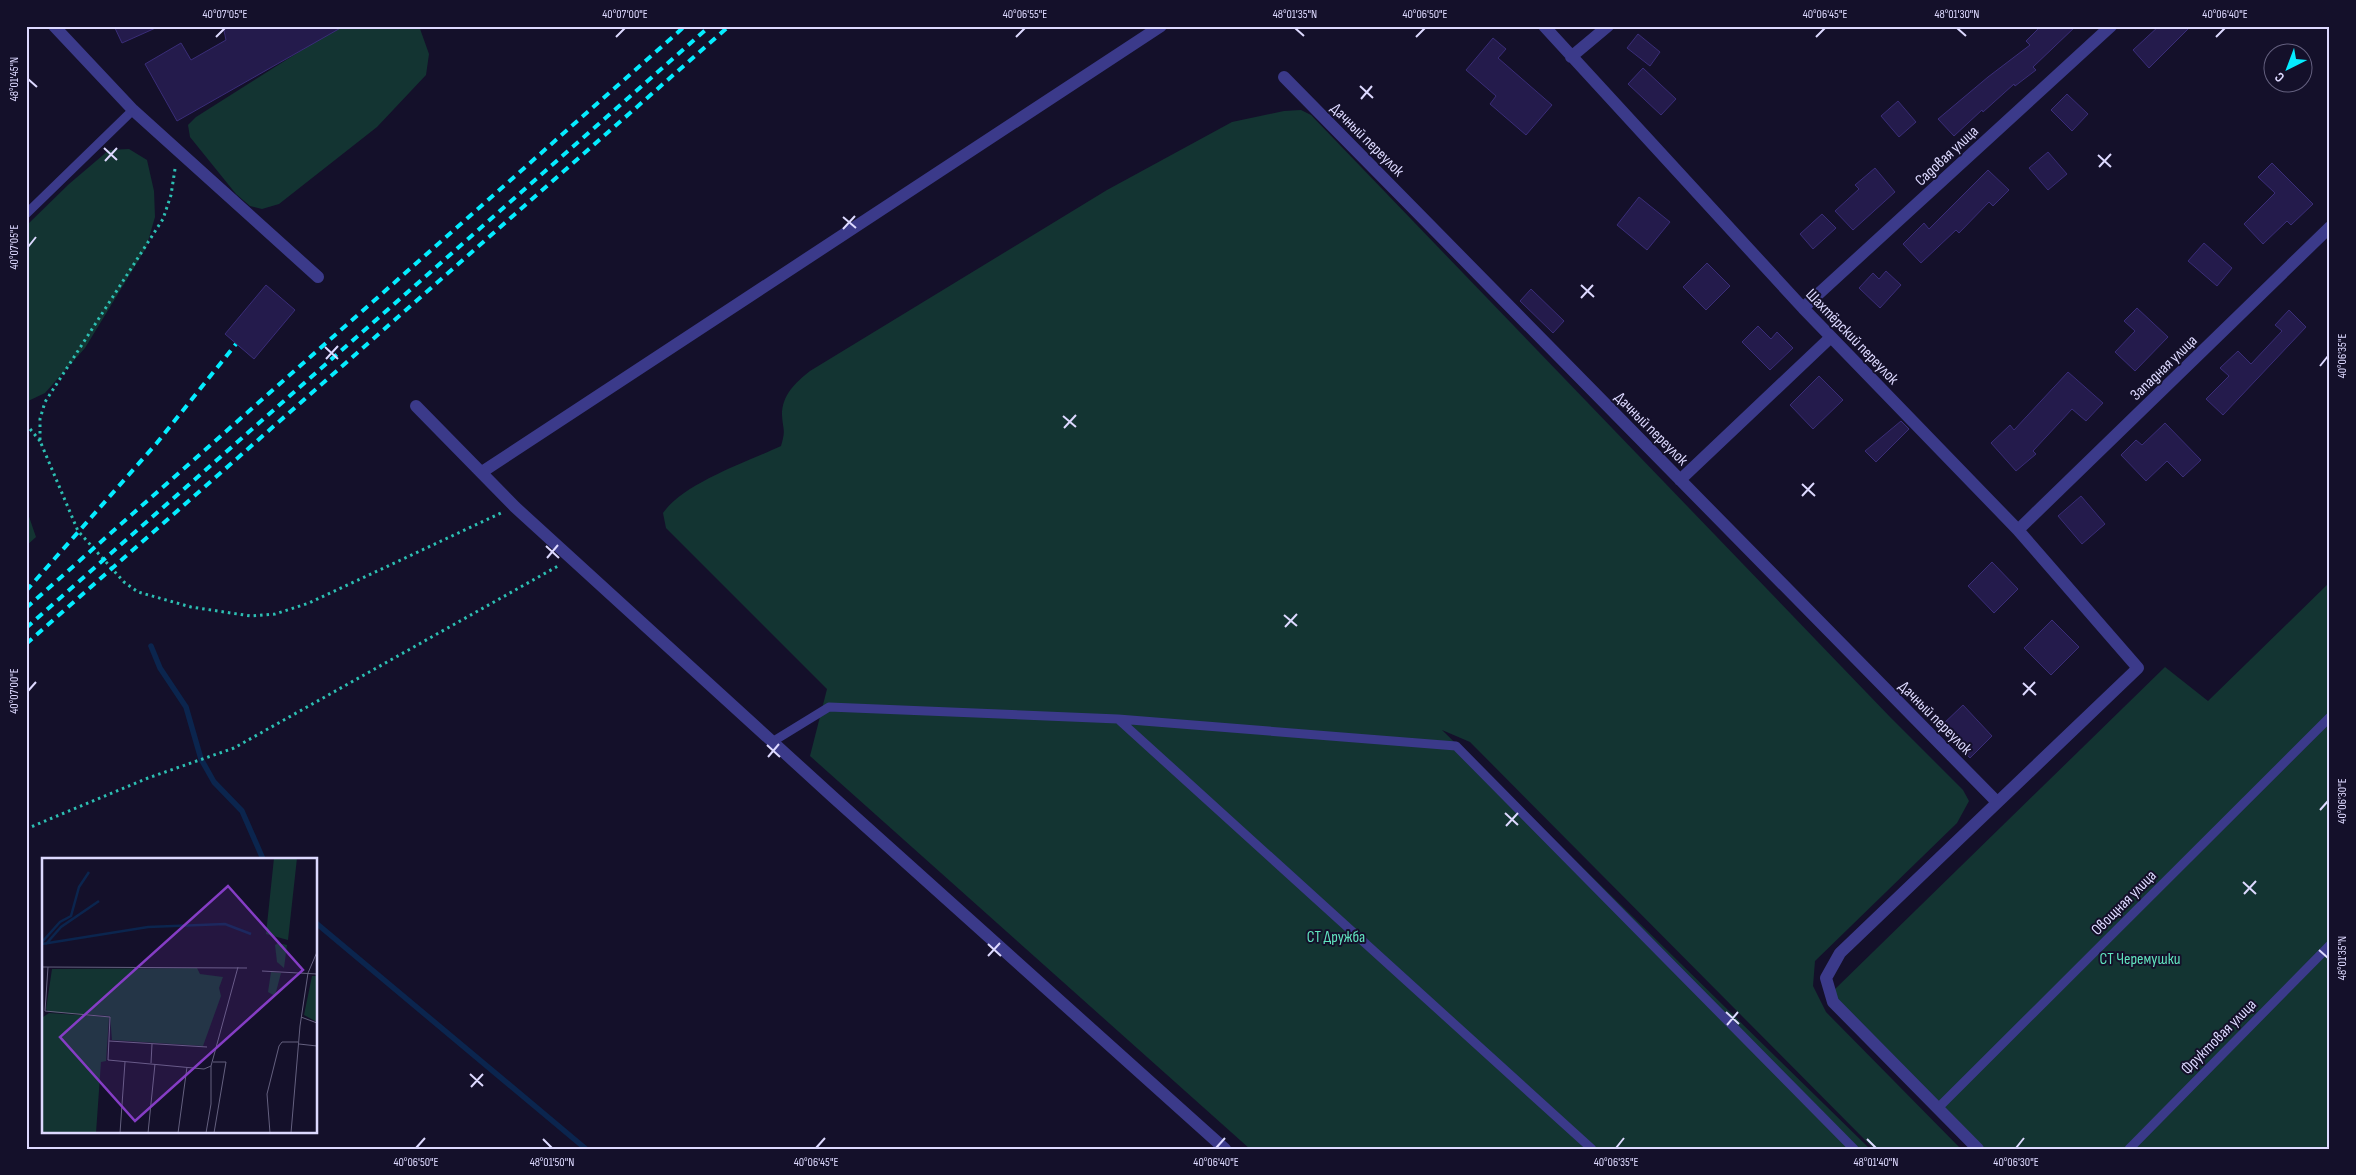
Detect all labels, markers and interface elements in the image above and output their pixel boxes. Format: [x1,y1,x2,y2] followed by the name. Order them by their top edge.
[203,7,248,22] text: 40°07'05"E
[602,7,648,22] text: 40°07'00"E
[1003,7,1047,22] text: 40°06'55"E
[1273,7,1317,22] text: 48°01'35"N
[1402,7,1448,22] text: 40°06'50"E
[1803,7,1847,22] text: 40°06'45"E
[1935,7,1979,22] text: 48°01'30"N
[2202,7,2248,22] text: 40°06'40"E
[2264,42,2314,92] north arrow
[7,57,22,101] text: 48°01'45"N
[2271,69,2288,86] text: С
[1326,99,1408,181] street label: Дачный переулок
[1911,122,1983,190] street label: Садовая улица
[7,224,22,269] text: 40°07'05"E
[1801,285,1903,389] street label: Шахтёрский переулок
[2127,331,2201,405] street label: Западная улица
[2335,334,2350,378] text: 40°06'35"E
[1610,388,1692,470] street label: Дачный переулок
[7,668,22,714] text: 40°07'00"E
[1894,677,1976,759] street label: Дачный переулок
[2335,778,2350,824] text: 40°06'30"E
[42,858,318,1132] inset map
[2088,867,2161,940] street label: Овощная улица
[1307,928,1365,947] park label: СТ Дружба
[2335,936,2350,980] text: 48°01'35"N
[2100,950,2180,969] park label: СТ Черемушки
[2177,995,2261,1079] street label: Фруктовая улица
[393,1155,439,1170] text: 40°06'50"E
[530,1155,574,1170] text: 48°01'50"N
[794,1155,838,1170] text: 40°06'45"E
[1193,1155,1239,1170] text: 40°06'40"E
[1594,1155,1638,1170] text: 40°06'35"E
[1854,1155,1898,1170] text: 48°01'40"N
[1993,1155,2039,1170] text: 40°06'30"E

